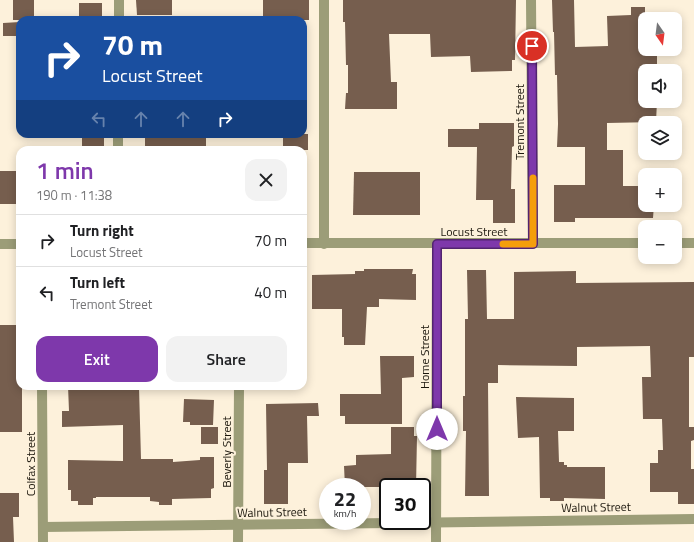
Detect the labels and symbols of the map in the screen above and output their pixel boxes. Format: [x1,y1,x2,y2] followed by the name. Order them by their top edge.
[638,12,682,56] north arrow
[515,29,549,63] pin
[510,83,529,160] street label: Tremont Street
[441,222,508,241] street label: Locust Street
[415,324,434,389] street label: Home Street
[416,408,458,450] position arrow
[217,416,236,488] street label: Beverly Street
[21,431,40,496] street label: Colfax Street
[379,478,431,530] speed limit sign: 30
[561,497,632,517] street label: Walnut Street
[237,502,308,522] street label: Walnut Street

